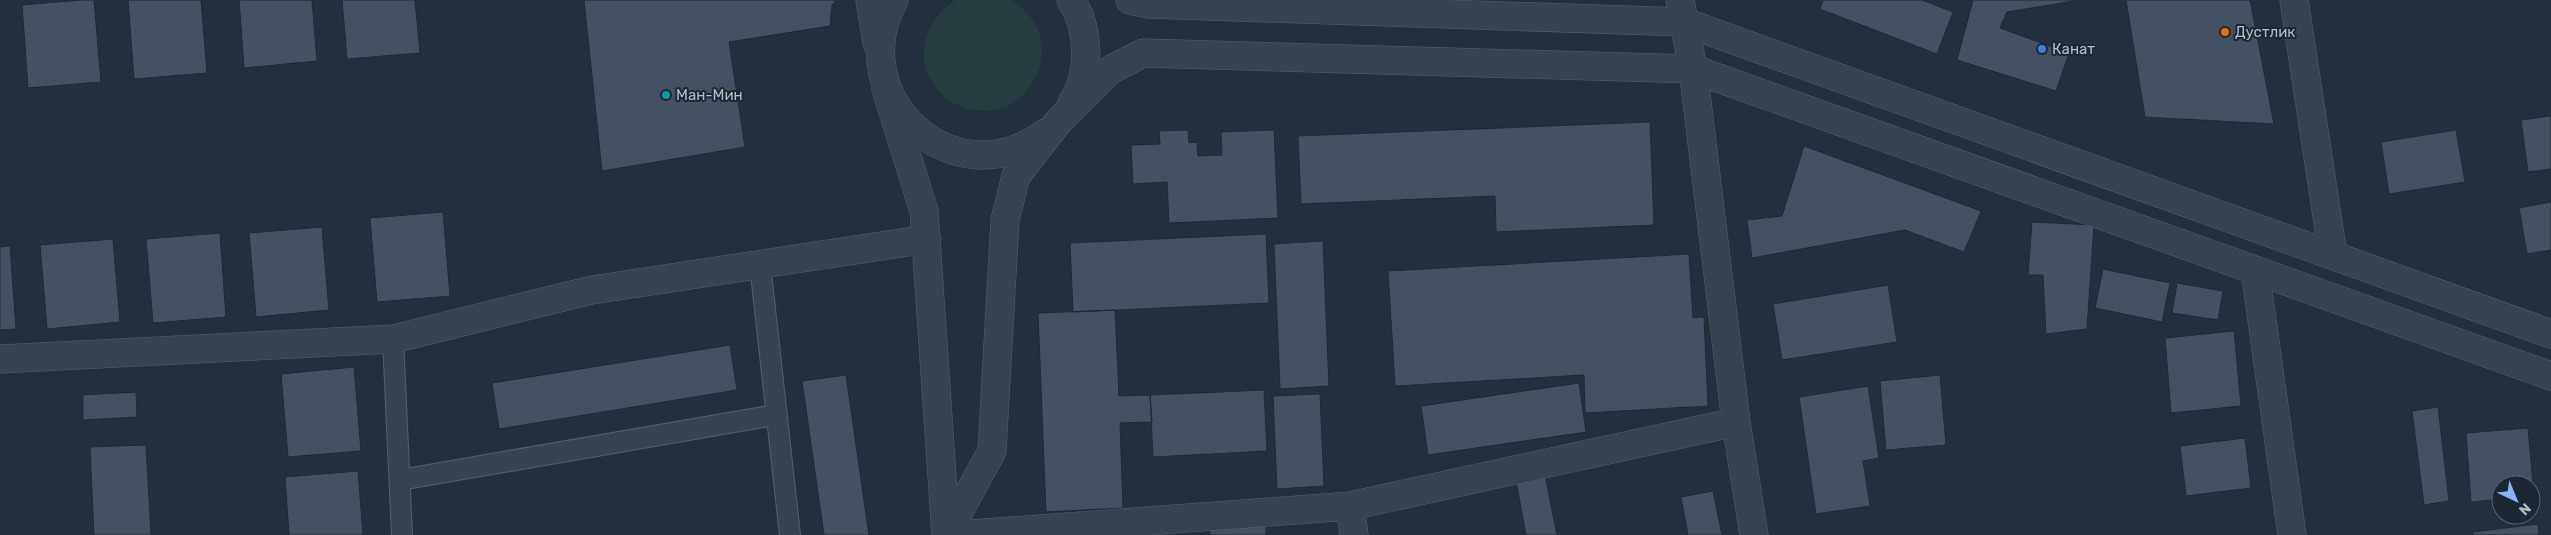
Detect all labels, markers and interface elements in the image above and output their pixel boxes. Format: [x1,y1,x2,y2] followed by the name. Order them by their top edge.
[2235,23,2295,41] place label: Дустлик
[2219,26,2231,38] marker: Дустлик
[2052,40,2095,58] place label: Канат
[2036,43,2048,55] marker: Канат
[676,86,743,104] place label: Ман-Мин
[660,89,672,101] marker: Ман-Мин
[2491,475,2541,525] north arrow
[2515,499,2534,519] text: N

